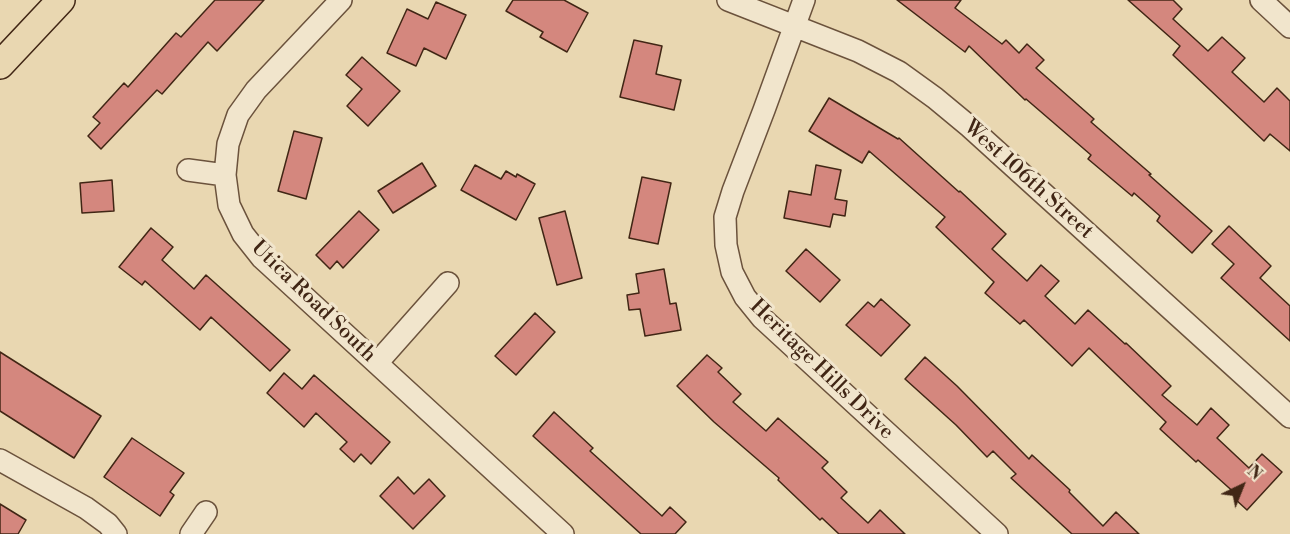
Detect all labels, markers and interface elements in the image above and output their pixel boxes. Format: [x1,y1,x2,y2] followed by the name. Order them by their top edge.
[958,115,1098,245] street label: West 106th Street
[245,236,381,368] street label: Utica Road South
[744,295,898,445] street label: Heritage Hills Drive
[1212,456,1272,516] north arrow
[1243,461,1266,484] text: N

